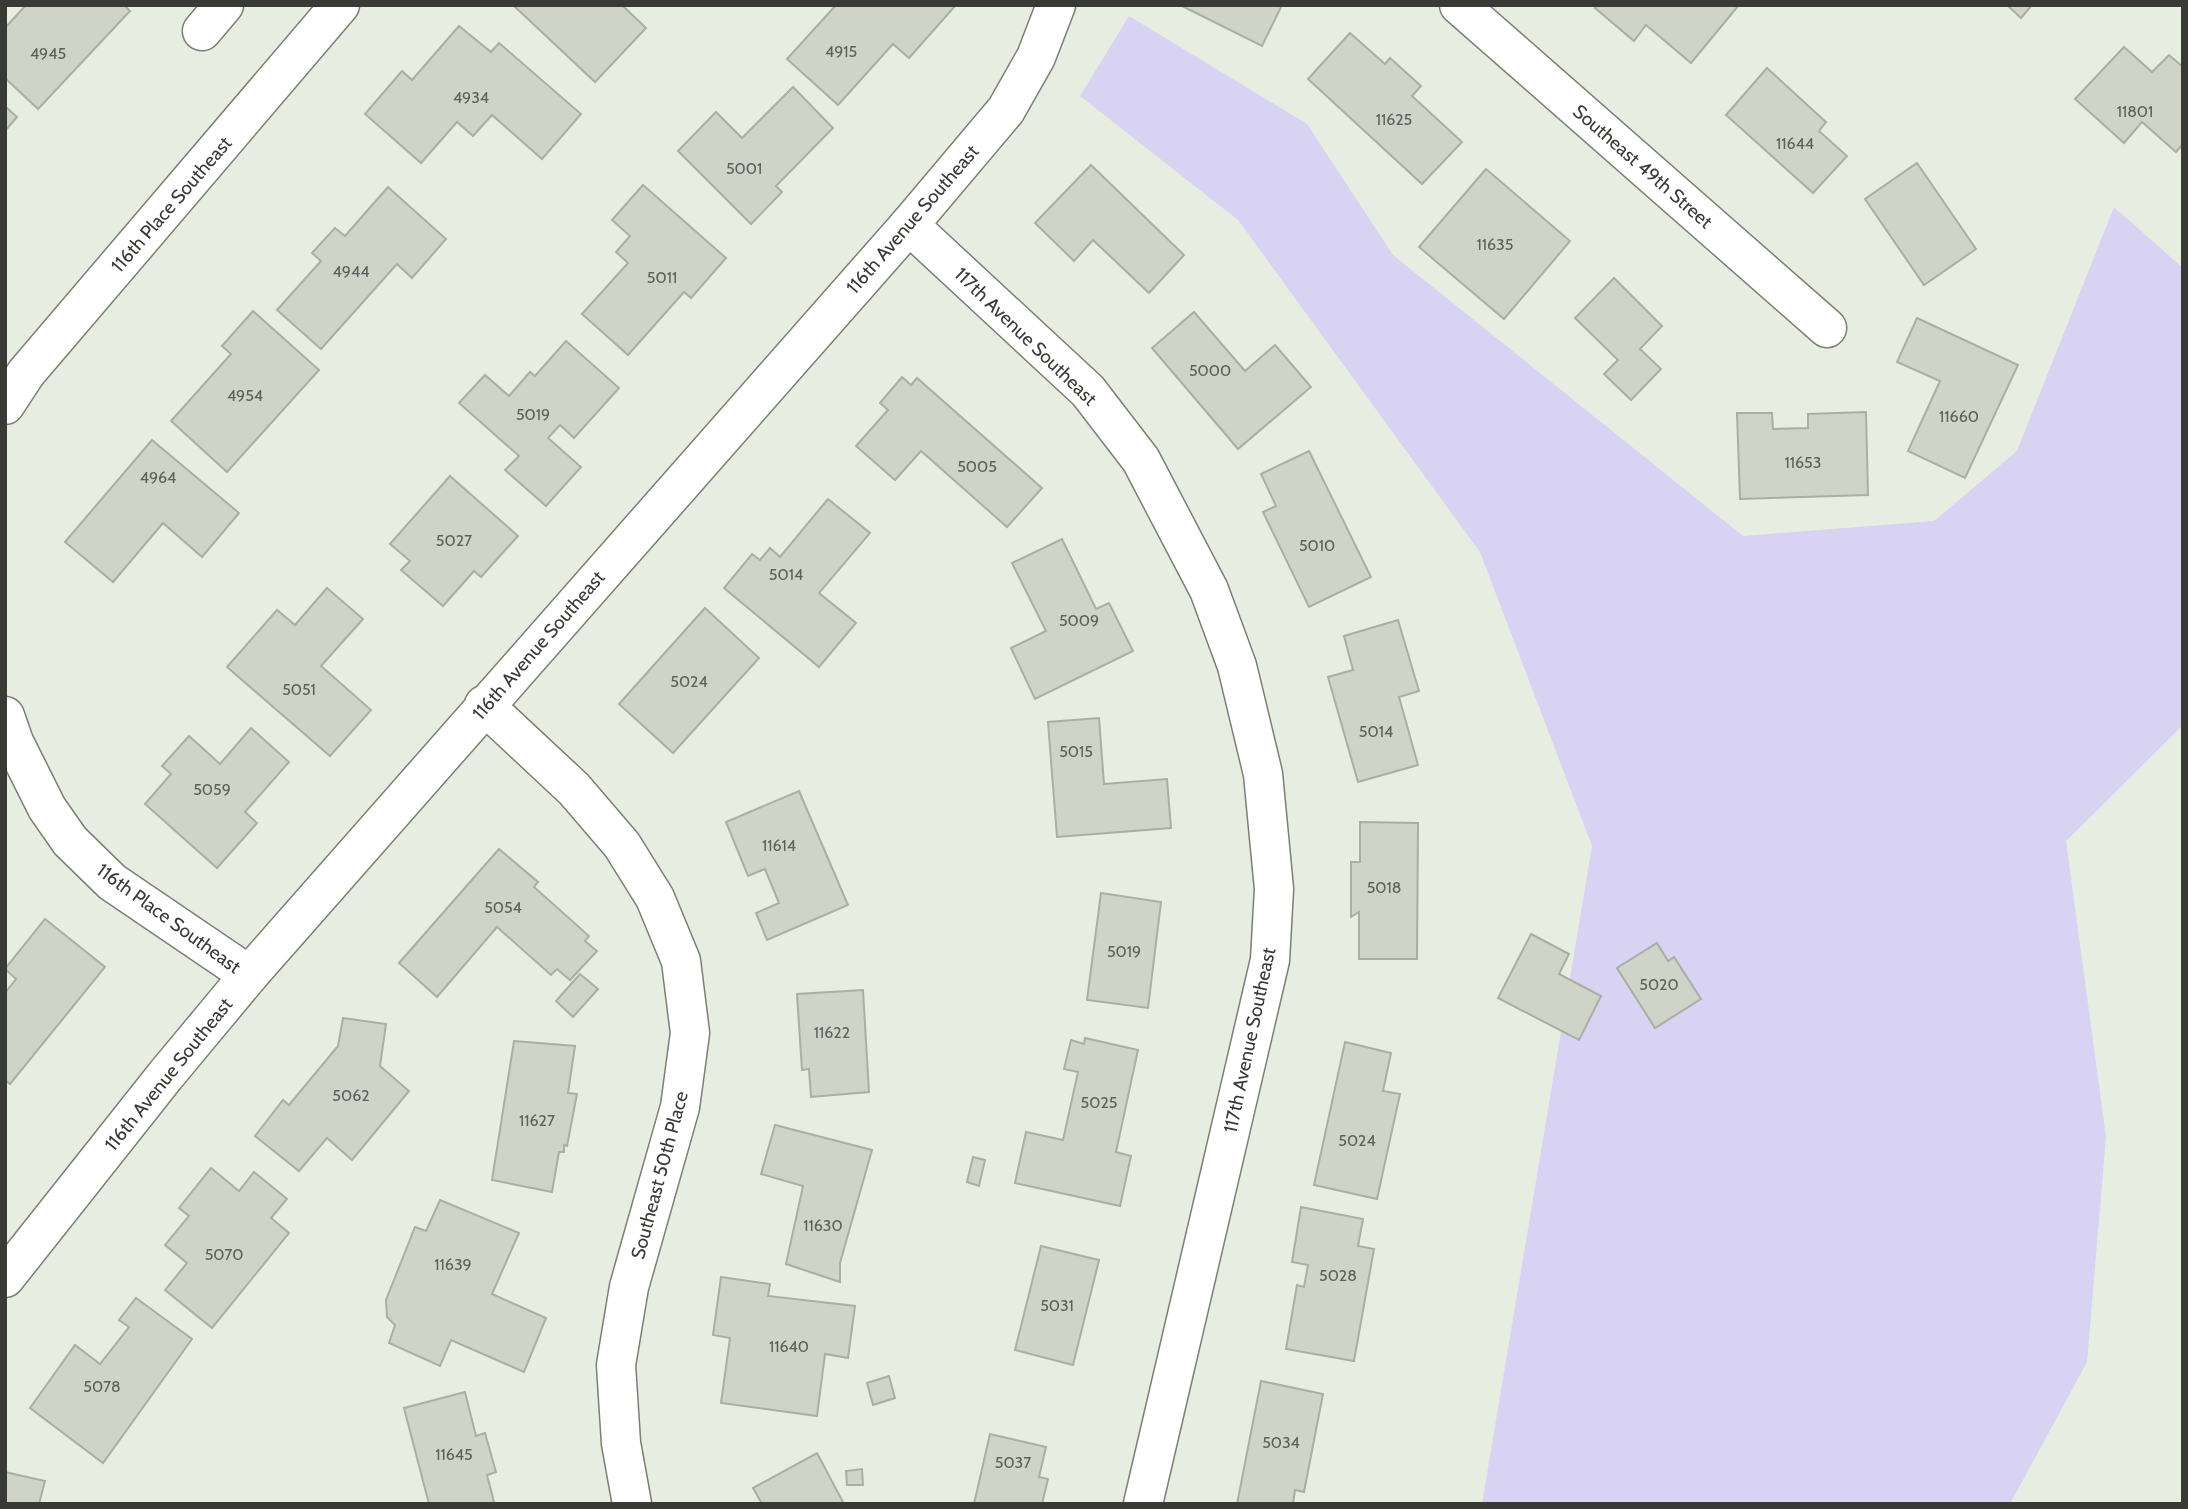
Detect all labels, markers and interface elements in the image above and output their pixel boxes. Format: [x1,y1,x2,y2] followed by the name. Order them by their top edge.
[825,42,857,61] house number: 4915
[30,44,66,63] house number: 4945
[453,88,489,107] house number: 4934
[1568,100,1718,234] street label: Southeast 49th Street
[2117,102,2153,121] house number: 11801
[1376,110,1412,129] house number: 11625
[106,131,237,277] street label: 116th Place Southeast
[1776,134,1814,153] house number: 11644
[841,140,984,299] street label: 116th Avenue Southeast
[726,159,762,178] house number: 5001
[1477,235,1513,254] house number: 11635
[333,262,369,281] house number: 4944
[950,263,1102,411] street label: 117th Avenue Southeast
[647,268,677,287] house number: 5011
[1189,361,1231,380] house number: 5000
[227,386,263,405] house number: 4954
[516,405,550,424] house number: 5019
[1939,407,1979,426] house number: 11660
[1785,453,1821,472] house number: 11653
[957,457,997,476] house number: 5005
[140,468,176,487] house number: 4964
[436,531,472,550] house number: 5027
[1299,536,1335,555] house number: 5010
[769,565,803,584] house number: 5014
[467,566,610,725] street label: 116th Avenue Southeast
[1059,611,1099,630] house number: 5009
[670,672,708,691] house number: 5024
[282,680,316,699] house number: 5051
[1359,722,1393,741] house number: 5014
[1059,742,1093,761] house number: 5015
[193,780,231,799] house number: 5059
[762,836,796,855] house number: 11614
[92,858,246,979] street label: 116th Place Southeast
[1367,878,1401,897] house number: 5018
[484,898,522,917] house number: 5054
[1107,942,1141,961] house number: 5019
[1219,945,1280,1135] street label: 117th Avenue Southeast
[1639,975,1679,994] house number: 5020
[100,993,237,1155] street label: 116th Avenue Southeast
[814,1023,850,1042] house number: 11622
[332,1086,370,1105] house number: 5062
[626,1088,693,1262] street label: Southeast 50th Place
[1081,1093,1117,1112] house number: 5025
[519,1111,555,1130] house number: 11627
[1338,1131,1376,1150] house number: 5024
[803,1216,843,1235] house number: 11630
[205,1245,243,1264] house number: 5070
[434,1255,472,1274] house number: 11639
[1319,1266,1357,1285] house number: 5028
[1040,1296,1074,1315] house number: 5031
[769,1337,809,1356] house number: 11640
[83,1377,121,1396] house number: 5078
[1262,1433,1300,1452] house number: 5034
[435,1445,473,1464] house number: 11645
[995,1453,1031,1472] house number: 5037

